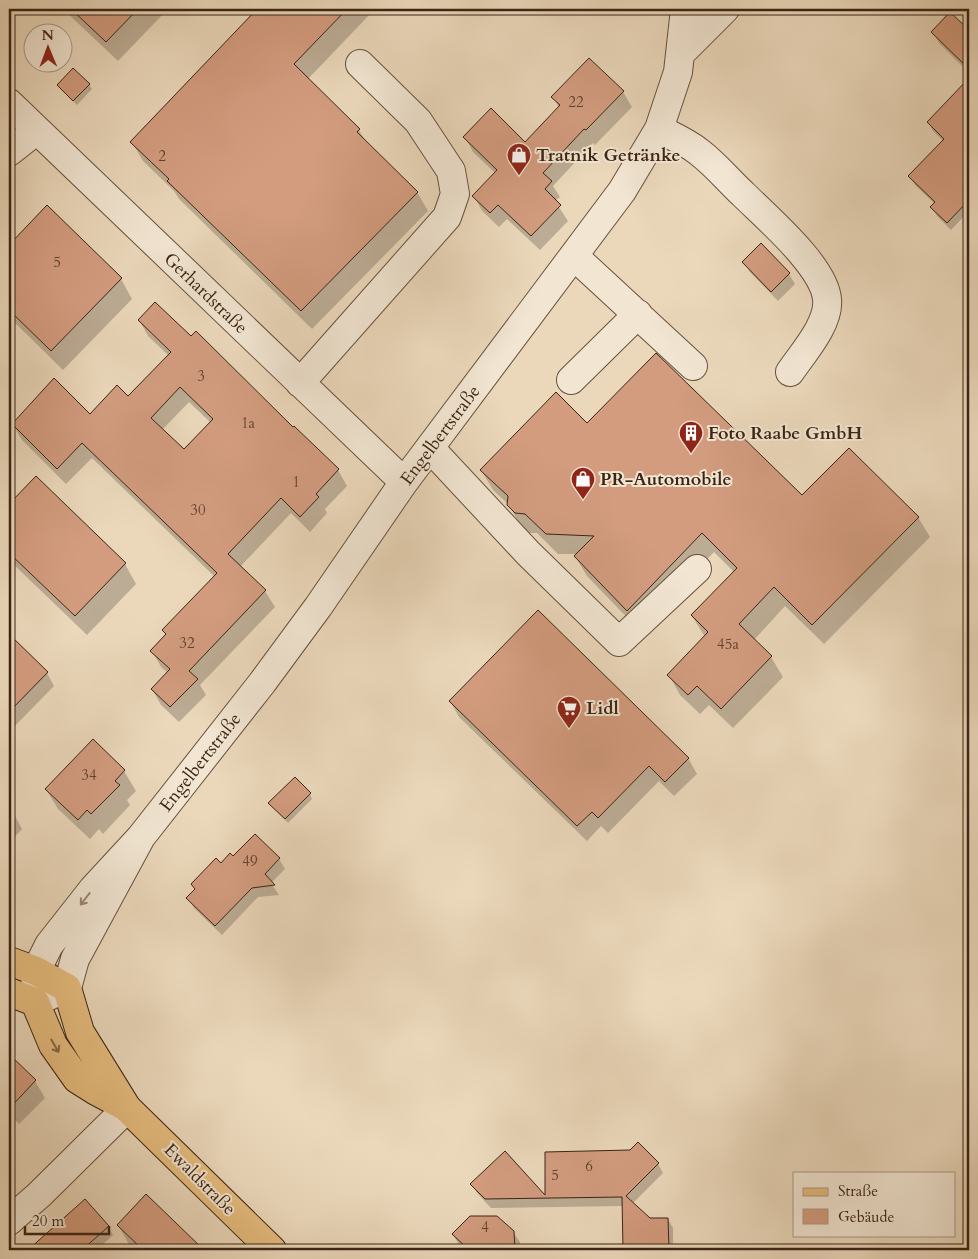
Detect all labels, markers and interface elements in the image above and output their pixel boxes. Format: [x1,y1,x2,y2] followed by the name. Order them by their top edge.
[22,22,72,72] north arrow
[42,26,54,45] text: N
[568,92,584,112] house number: 22
[506,142,532,176] shop icon: Tratnik Getränke
[536,143,680,168] place label: Tratnik Getränke
[158,146,166,166] house number: 2
[158,247,253,340] street label: Gerhardstraße
[53,252,61,272] house number: 5
[197,366,205,386] house number: 3
[395,380,486,490] street label: Engelbertstraße
[241,413,256,433] house number: 1a
[678,420,704,454] building icon: Foto Raabe GmbH
[708,421,863,446] place label: Foto Raabe GmbH
[570,466,596,500] shop icon: PR-Automobile
[600,467,732,492] place label: PR-Automobile
[292,472,300,492] house number: 1
[190,500,206,520] house number: 30
[179,633,195,653] house number: 32
[717,634,739,654] house number: 45a
[556,695,582,729] supermarket icon: Lidl
[586,696,619,721] place label: Lidl
[154,708,247,817] street label: Engelbertstraße
[81,765,97,785] house number: 34
[242,851,258,871] house number: 49
[80,892,90,906] one-way arrow
[51,1038,60,1053] one-way arrow
[158,1138,241,1221] street label: Ewaldstraße
[585,1156,593,1176] house number: 6
[551,1165,559,1185] house number: 5
[793,1172,956,1236] legend
[838,1181,878,1201] text: Straße
[25,1204,109,1236] scale bar
[838,1207,895,1227] text: Gebäude
[32,1211,64,1231] text: 20 m
[481,1217,489,1237] house number: 4

